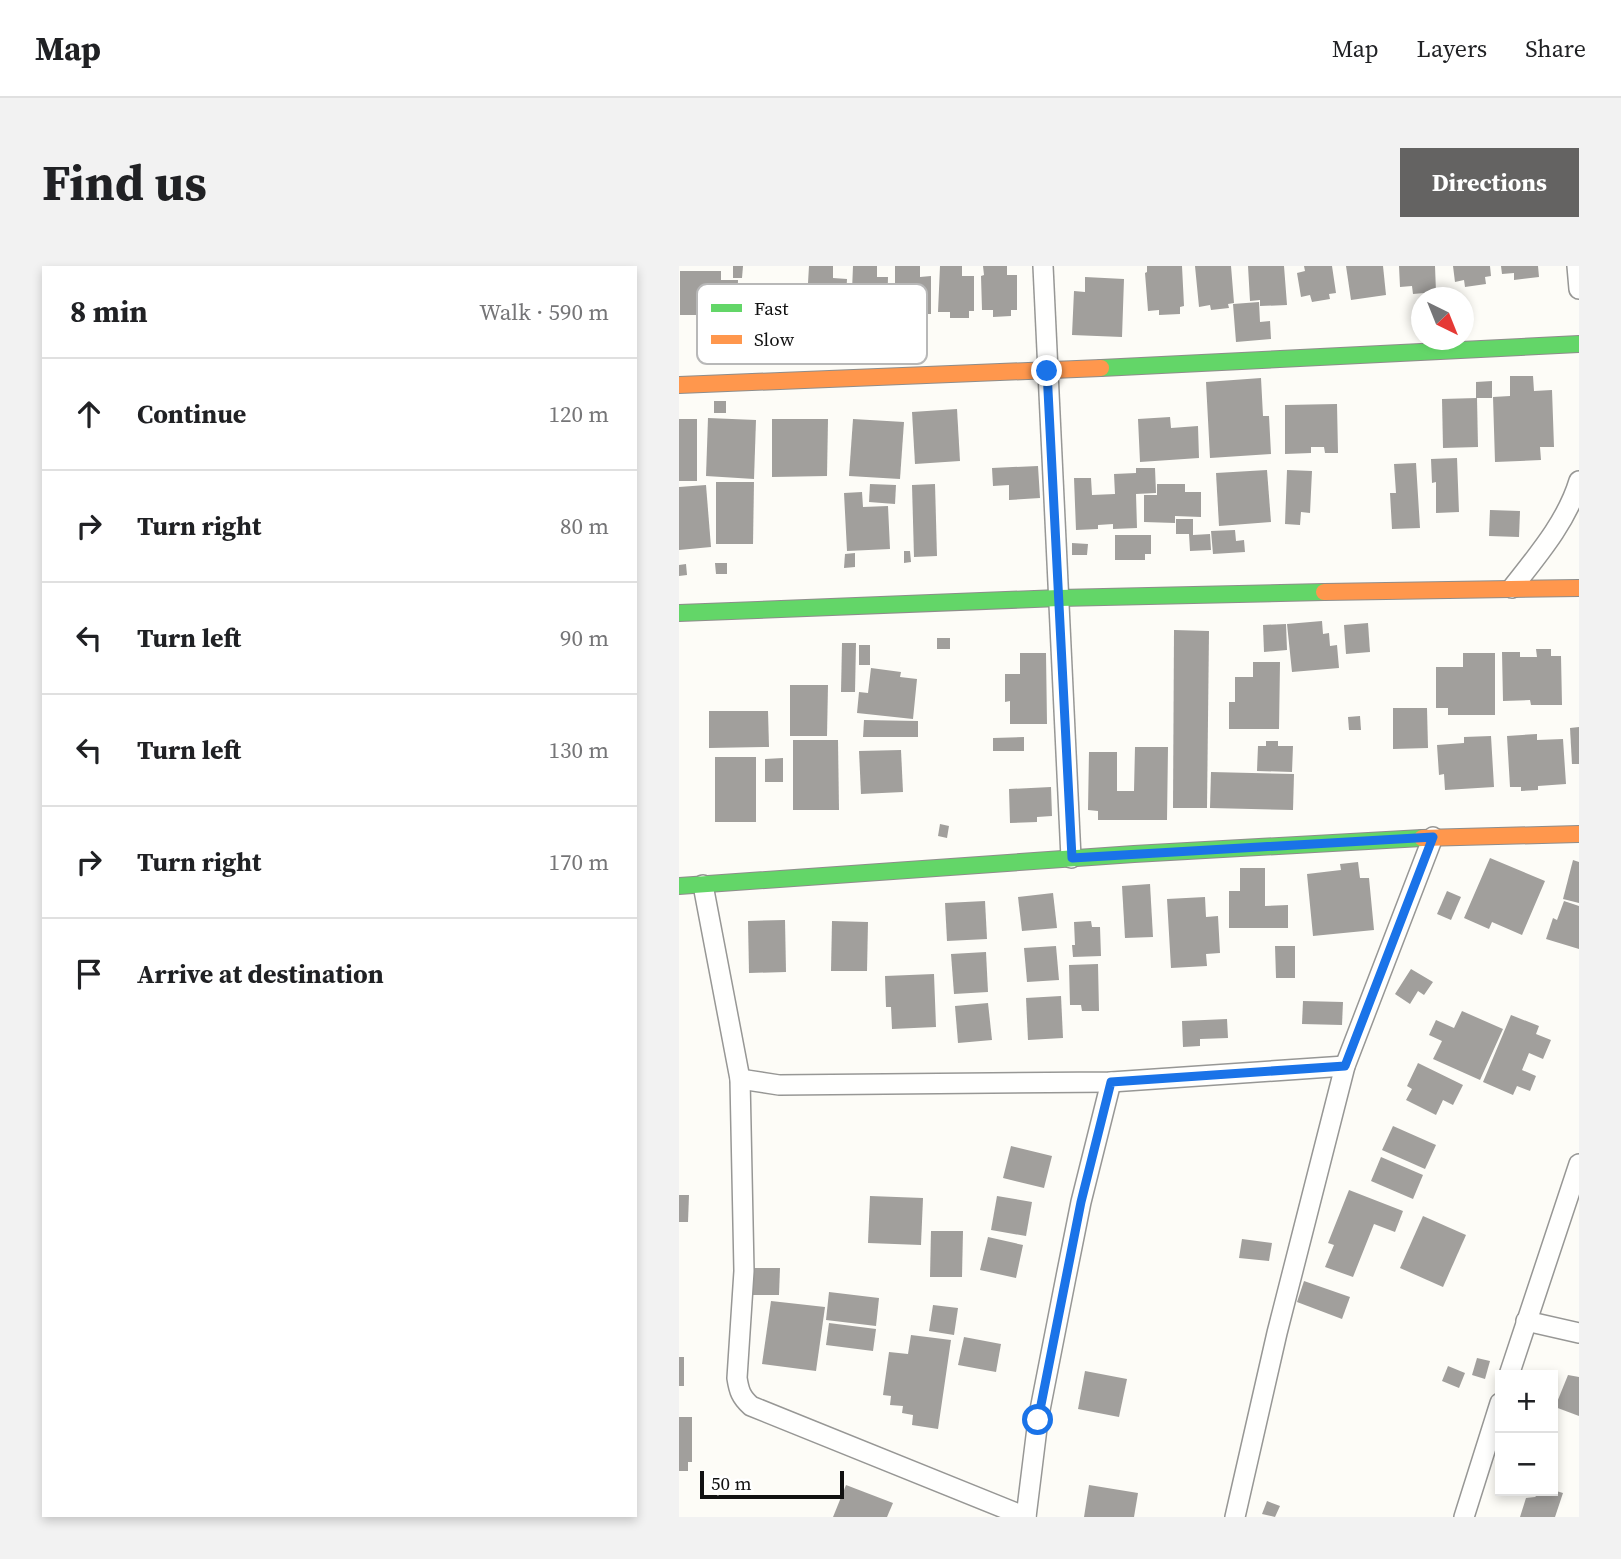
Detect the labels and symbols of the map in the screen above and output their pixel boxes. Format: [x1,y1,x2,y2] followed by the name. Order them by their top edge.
[697,284,927,364] legend
[1411,287,1474,350] north arrow
[754,295,789,321] text: Fast
[754,326,795,352] text: Slow
[1031,355,1062,386] route end
[1022,1404,1053,1435] route start
[700,1468,843,1500] scale bar

